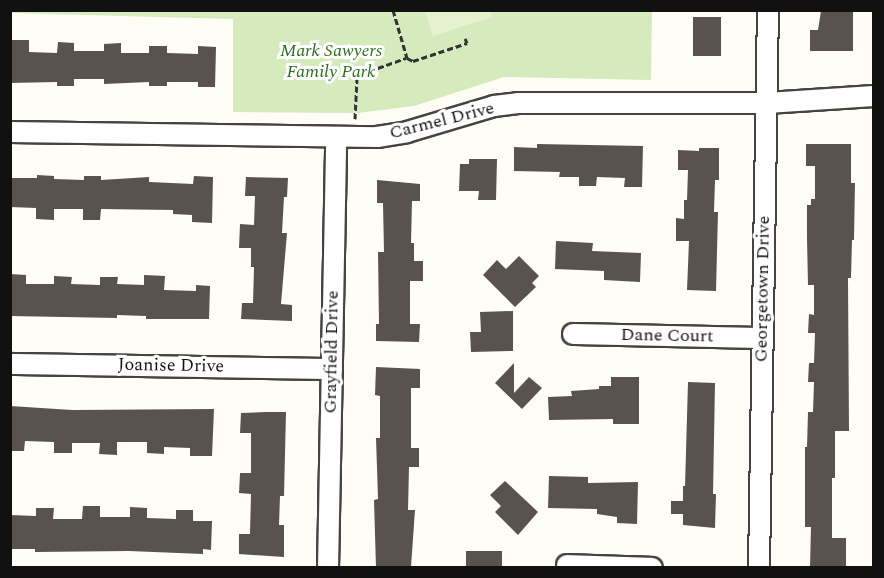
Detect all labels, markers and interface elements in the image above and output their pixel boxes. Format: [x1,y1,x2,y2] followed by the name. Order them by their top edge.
[280,41,382,84] park label: Mark Sawyers Family Park
[387,98,497,144] street label: Carmel Drive
[751,216,775,362] street label: Georgetown Drive
[320,290,344,414] street label: Grayfield Drive
[620,324,714,348] street label: Dane Court
[118,354,224,378] street label: Joanise Drive

